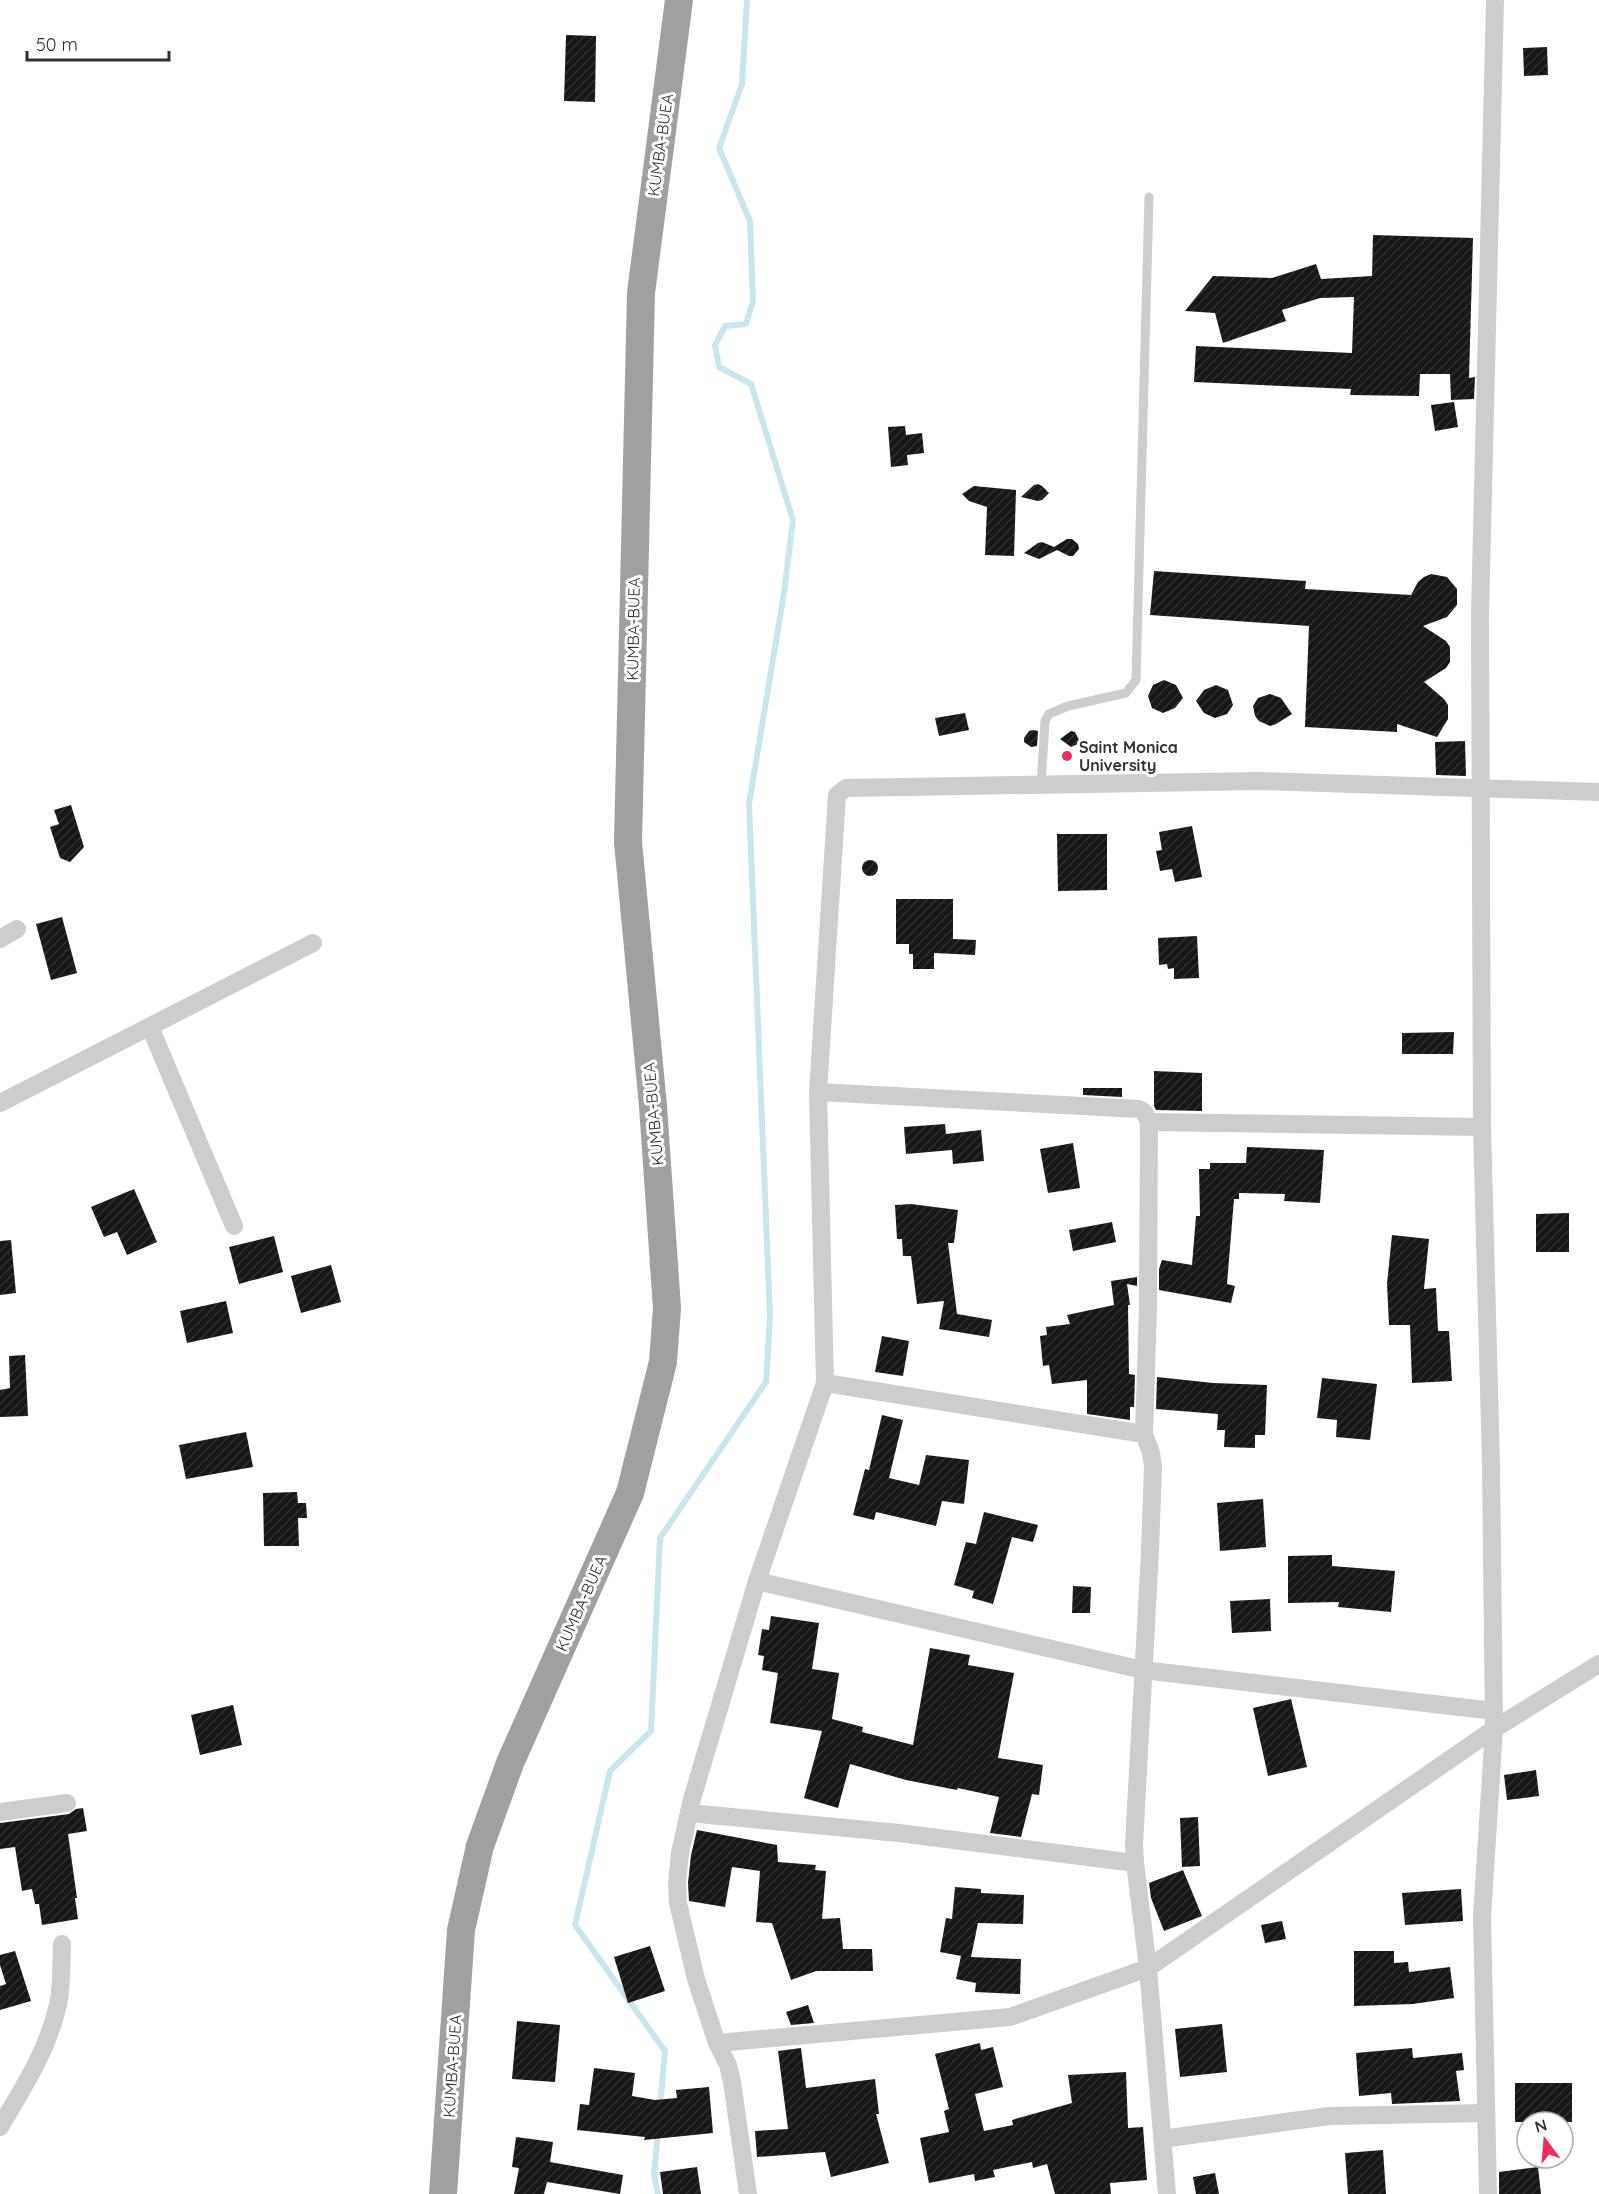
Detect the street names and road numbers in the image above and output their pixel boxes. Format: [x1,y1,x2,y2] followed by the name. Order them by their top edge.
[643,92,677,198] street label: KUMBA-BUEA
[622,577,644,681] street label: KUMBA-BUEA
[639,1062,667,1166] street label: KUMBA-BUEA
[551,1552,611,1654] street label: KUMBA-BUEA
[438,2014,466,2118] street label: KUMBA-BUEA

